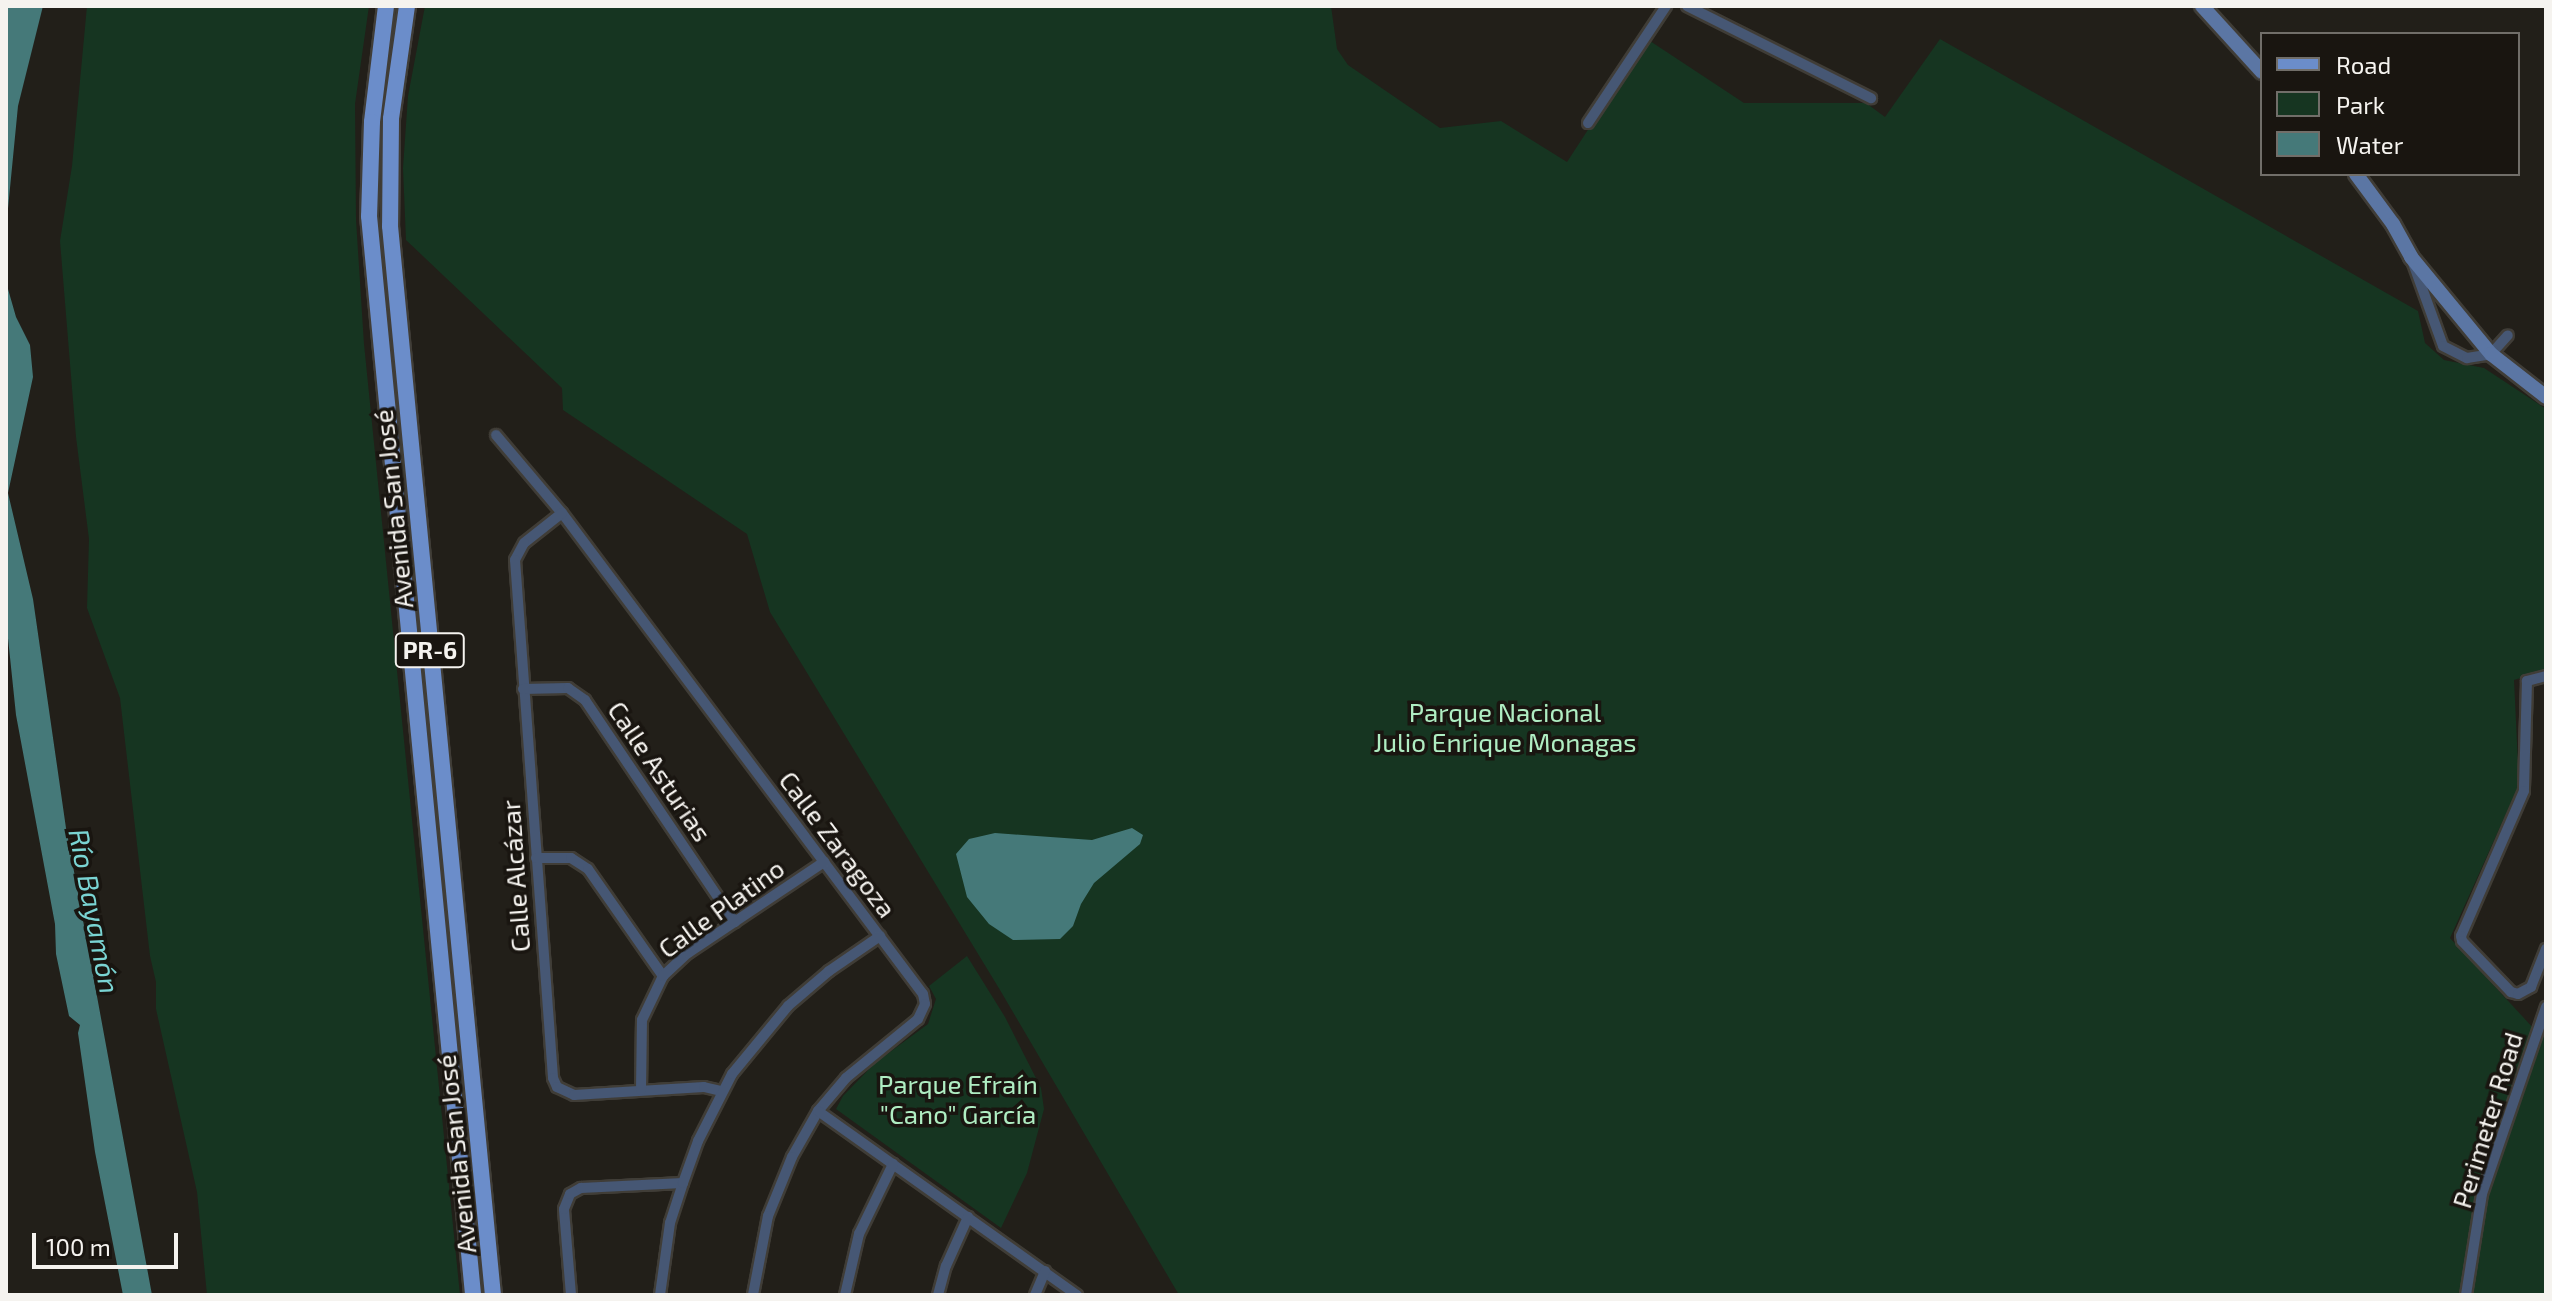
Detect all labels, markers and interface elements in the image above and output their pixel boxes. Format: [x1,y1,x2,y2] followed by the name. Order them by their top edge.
[2260,32,2520,176] legend
[2336,50,2391,79] text: Road
[2336,90,2385,119] text: Park
[2336,130,2403,159] text: Water
[367,408,419,610] street label: Avenida San José
[394,630,466,670] road number: PR-6
[602,695,718,847] street label: Calle Asturias
[1373,696,1637,758] park label: Parque Nacional Julio Enrique Monagas
[773,765,903,923] street label: Calle Zaragoza
[494,799,536,953] street label: Calle Alcázar
[63,826,127,996] water label: Río Bayamón
[652,852,790,964] street label: Calle Platino
[2445,1028,2529,1212] street label: Perimeter Road
[430,1053,482,1255] street label: Avenida San José
[878,1068,1038,1130] park label: Parque Efraín "Cano" García
[36,1217,182,1267] scale bar
[46,1232,111,1261] text: 100 m

